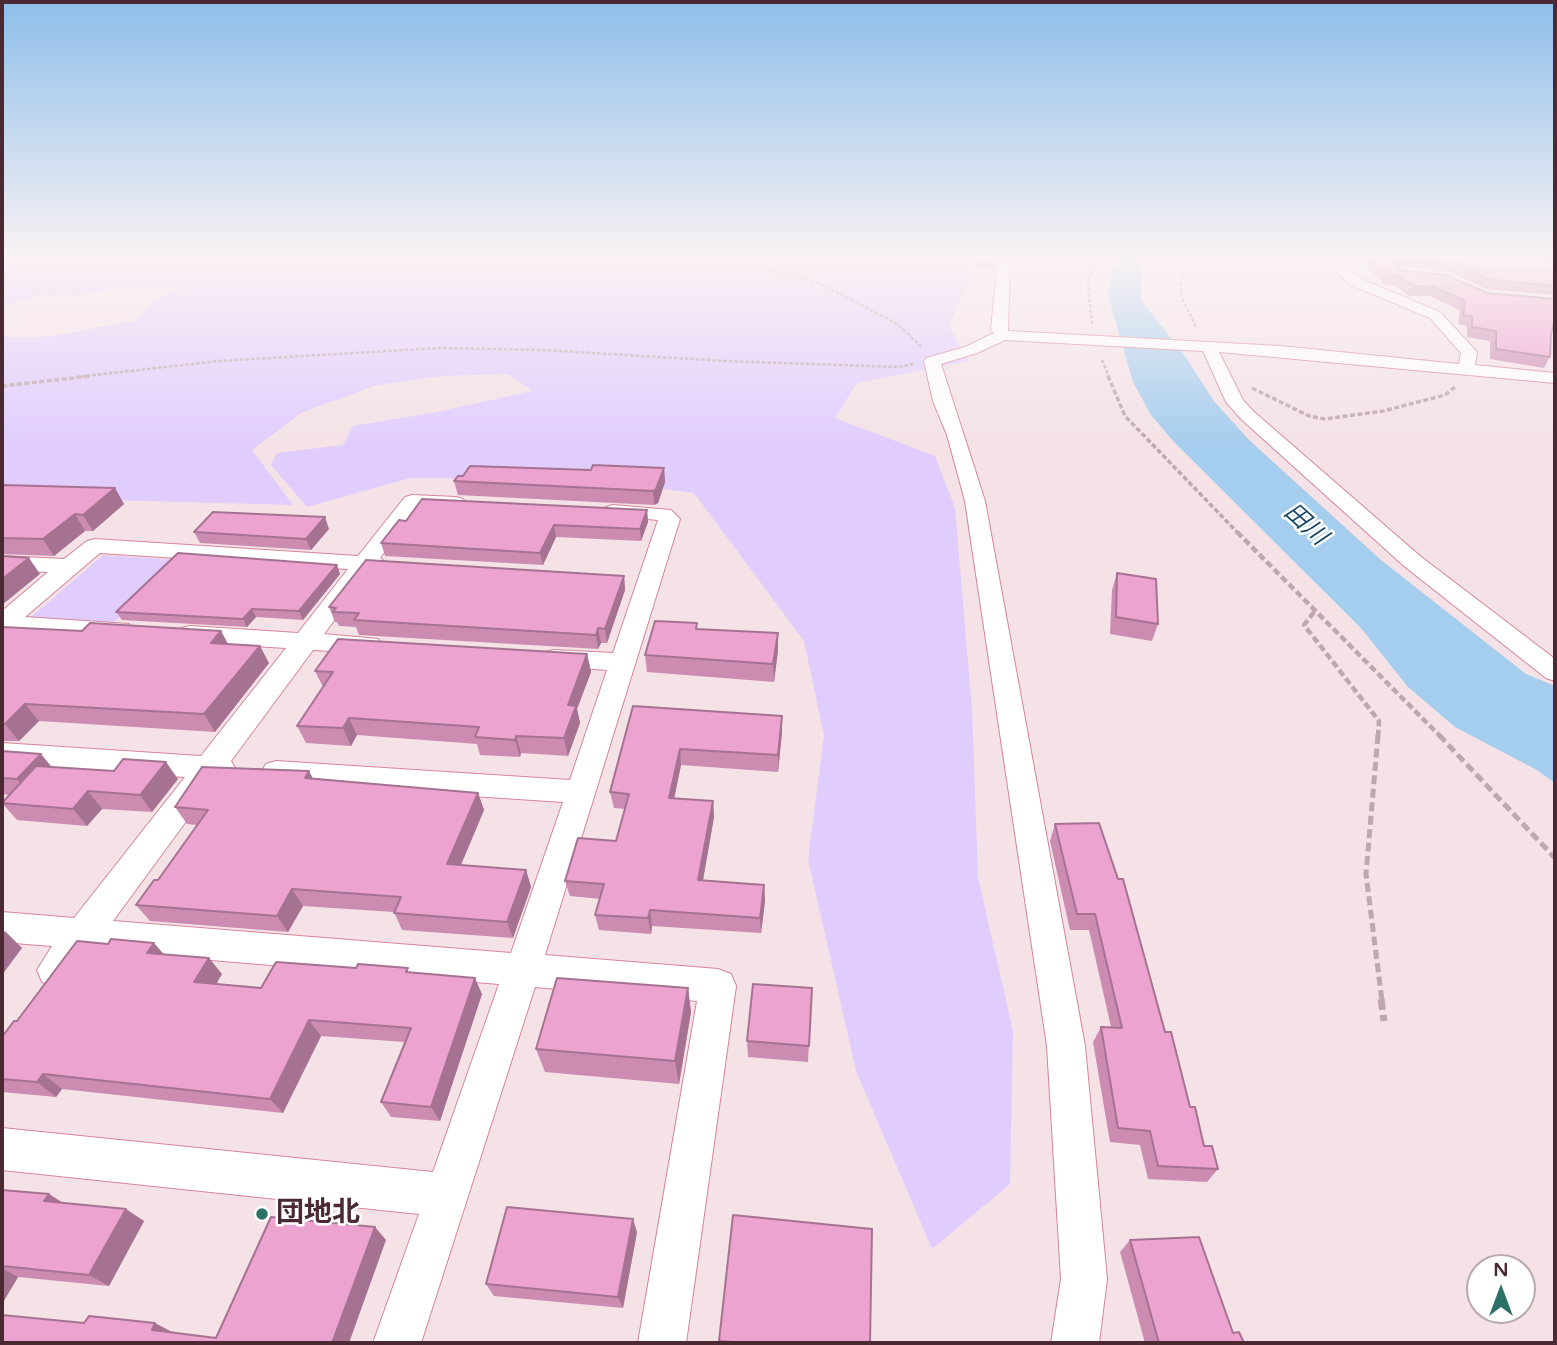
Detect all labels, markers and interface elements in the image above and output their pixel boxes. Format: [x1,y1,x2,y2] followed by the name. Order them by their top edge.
[1278,498,1332,552] water label: 田川
[276,1197,360,1231] place label: 団地北
[254,1206,270,1222] marker: 団地北
[1466,1254,1536,1324] north arrow
[1493,1259,1509,1281] text: N

